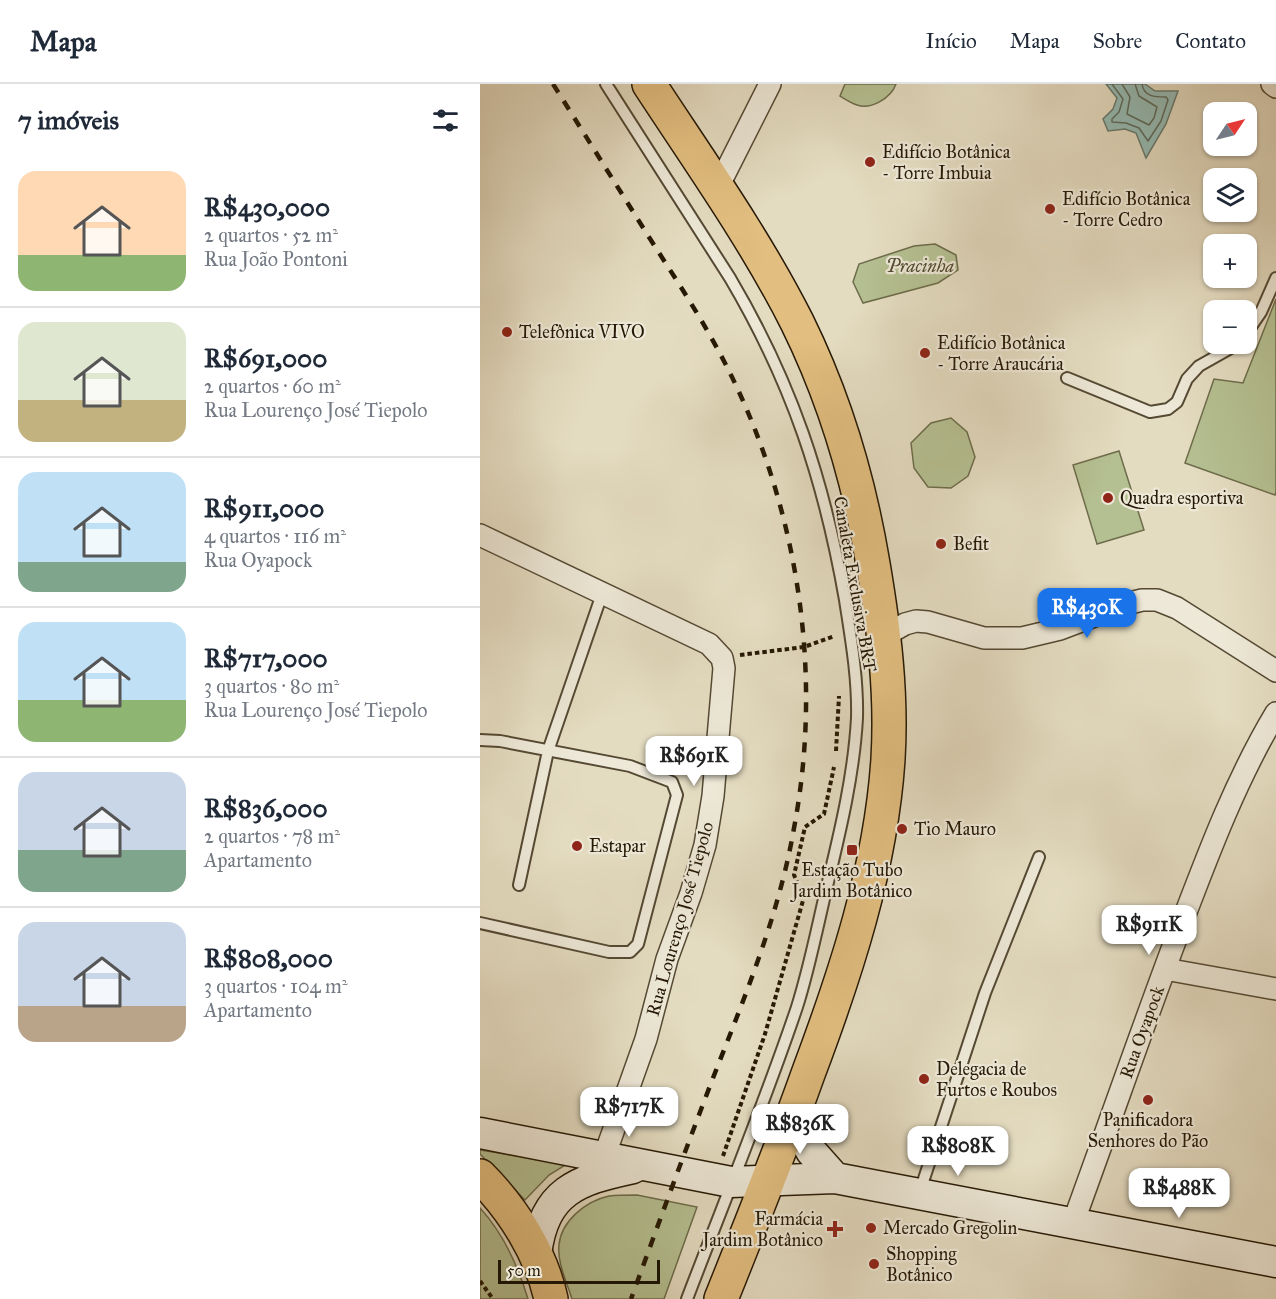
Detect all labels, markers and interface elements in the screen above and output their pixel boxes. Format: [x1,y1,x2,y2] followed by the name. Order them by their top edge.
[30,24,97,59] text: Mapa
[926,28,977,54] text: Início
[1010,28,1060,54] text: Mapa
[1093,28,1142,54] text: Sobre
[1175,28,1246,54] text: Contato
[1203,102,1257,156] north arrow
[1203,102,1257,354] map controls
[18,104,119,136] text: 7 imóveis
[429,104,462,137] icon: filters
[882,141,1011,184] place label: Edifício Botânica - Torre Imbuia
[863,155,877,169] marker: Edifício Botânica - Torre Imbuia
[1203,168,1257,222] button: layers
[1062,188,1191,231] place label: Edifício Botânica - Torre Cedro
[204,191,330,223] text: R$430,000
[66,195,138,267] icon: home
[1043,202,1057,216] marker: Edifício Botânica - Torre Cedro
[204,223,338,247] text: 2 quartos · 52 m²
[1203,234,1257,288] button: +
[204,247,348,271] text: Rua João Pontoni
[886,255,954,277] park label: Pracinha
[1203,300,1257,354] button: −
[519,321,645,343] place label: Telefônica VIVO
[500,325,514,339] marker: Telefônica VIVO
[937,332,1066,375] place label: Edifício Botânica - Torre Araucária
[204,342,327,374] text: R$691,000
[66,346,138,418] icon: home
[918,346,932,360] marker: Edifício Botânica - Torre Araucária
[204,374,341,398] text: 2 quartos · 60 m²
[204,398,427,422] text: Rua Lourenço José Tiepolo
[1120,487,1244,509] place label: Quadra esportiva
[1101,491,1115,505] marker: Quadra esportiva
[204,492,324,524] text: R$911,000
[829,494,881,674] street label: Canaleta Exclusiva BRT
[66,496,138,568] icon: home
[204,524,346,548] text: 4 quartos · 116 m²
[953,533,990,555] place label: Befit
[934,537,948,551] marker: Befit
[204,548,312,572] text: Rua Oyapock
[1038,588,1136,639] pin: R$430K
[1051,595,1123,619] text: R$430K
[204,642,328,674] text: R$717,000
[66,646,138,718] icon: home
[204,674,339,698] text: 3 quartos · 80 m²
[204,698,427,722] text: Rua Lourenço José Tiepolo
[645,736,743,787] pin: R$691K
[659,743,729,767] text: R$691K
[204,792,328,824] text: R$836,000
[66,796,138,868] icon: home
[914,818,996,840] place label: Tio Mauro
[642,819,719,1019] street label: Rua Lourenço José Tiepolo
[895,822,909,836] marker: Tio Mauro
[204,824,340,848] text: 2 quartos · 78 m²
[589,835,646,857] place label: Estapar
[570,839,584,853] marker: Estapar
[845,843,859,857] marker: Estação Tubo Jardim Botânico
[204,848,312,872] text: Apartamento
[790,859,912,903] place label: Estação Tubo Jardim Botânico
[1100,905,1198,956] pin: R$911K
[1116,912,1182,936] text: R$911K
[204,942,333,974] text: R$808,000
[66,946,138,1018] icon: home
[204,974,348,998] text: 3 quartos · 104 m²
[1115,982,1169,1082] street label: Rua Oyapock
[204,998,312,1022] text: Apartamento
[936,1058,1057,1101] place label: Delegacia de Furtos e Roubos
[917,1072,931,1086] marker: Delegacia de Furtos e Roubos
[580,1087,678,1138] pin: R$717K
[1141,1093,1155,1107] marker: Panificadora Senhores do Pão
[594,1094,664,1118] text: R$717K
[751,1104,849,1155] pin: R$836K
[1088,1109,1208,1152] place label: Panificadora Senhores do Pão
[765,1111,835,1135] text: R$836K
[909,1126,1007,1177] pin: R$808K
[921,1133,995,1157] text: R$808K
[1130,1168,1228,1219] pin: R$488K
[1143,1175,1215,1199] text: R$488K
[700,1208,823,1252] place label: Farmácia Jardim Botânico
[883,1217,1017,1240] place label: Mercado Gregolin
[864,1221,878,1235] marker: Mercado Gregolin
[828,1222,842,1236] marker: Farmácia Jardim Botânico
[886,1243,957,1286] place label: Shopping Botânico
[498,1257,660,1284] scale bar
[867,1257,881,1271] marker: Shopping Botânico
[507,1261,541,1280] text: 50 m

